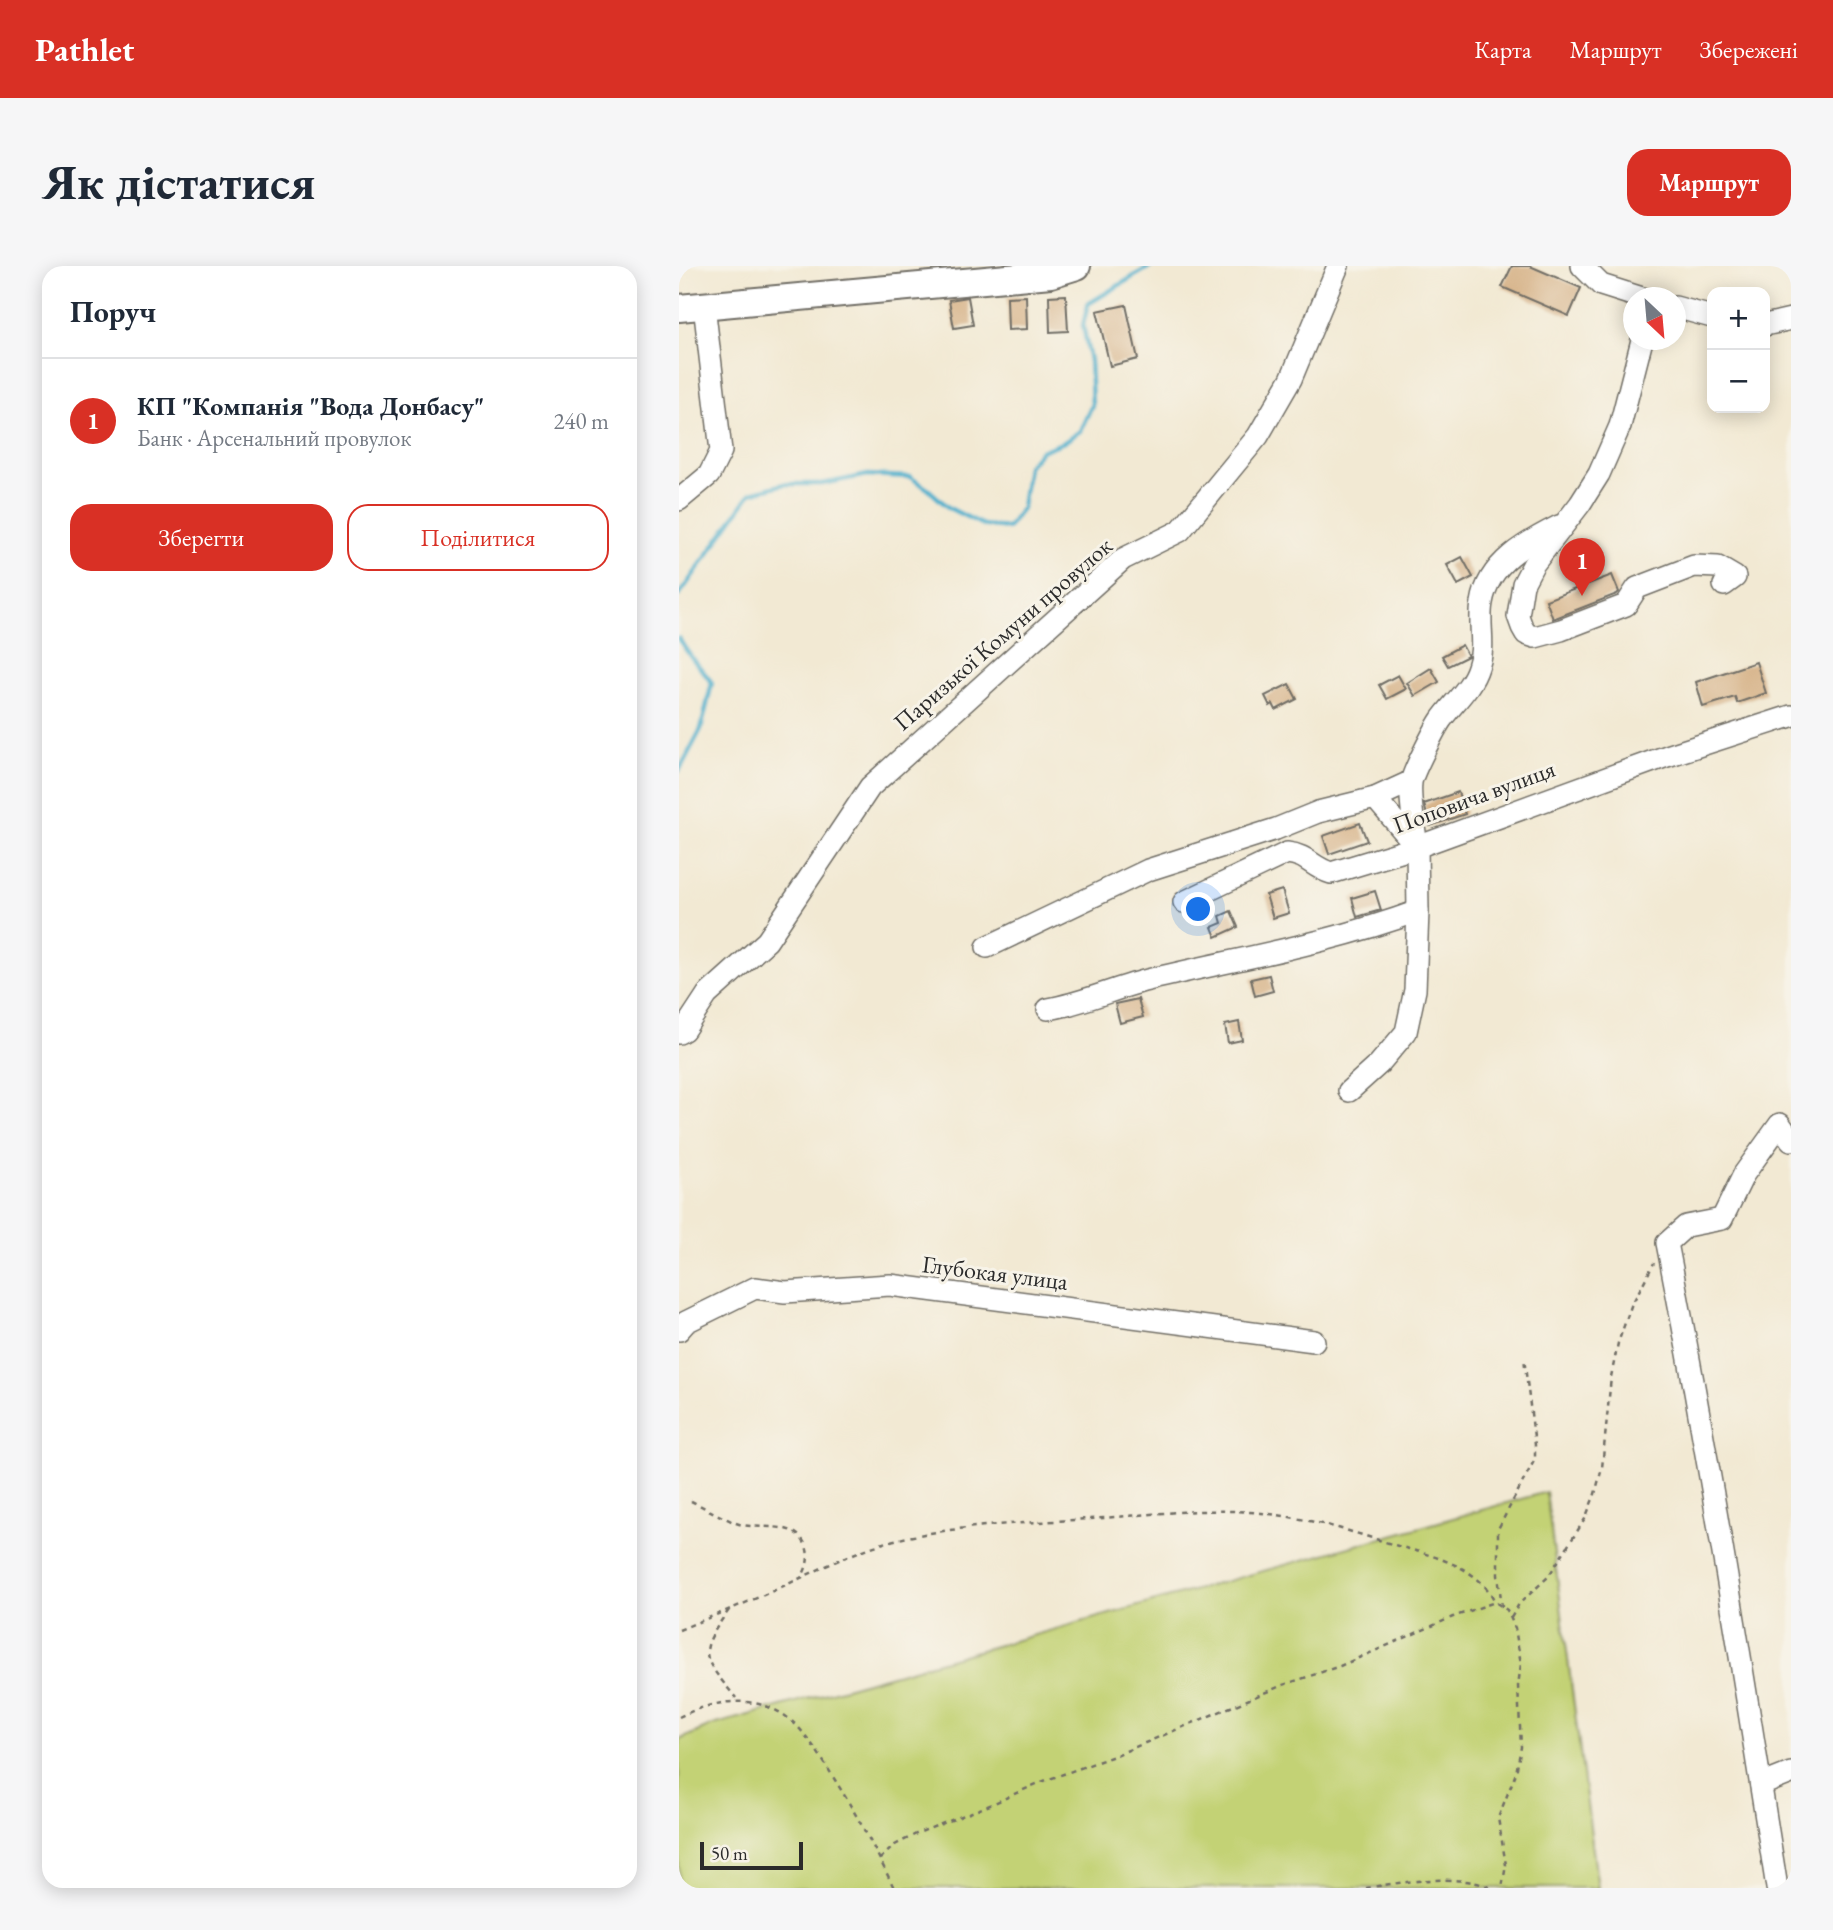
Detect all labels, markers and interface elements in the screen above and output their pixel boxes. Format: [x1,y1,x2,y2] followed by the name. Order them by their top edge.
[35,28,134,71] text: Pathlet
[1474,34,1532,65] text: Карта
[1570,34,1662,65] text: Маршрут
[1700,34,1798,65] text: Збережені
[1627,149,1791,216] button: Маршрут
[42,150,316,214] text: Як дістатися
[1623,287,1686,350] north arrow
[1707,287,1770,413] map controls
[1707,287,1770,350] button: +
[70,292,156,331] text: Поруч
[1707,350,1770,413] button: −
[137,389,484,423] text: КП "Компанія "Вода Донбасу"
[87,406,99,436] text: 1
[553,406,609,436] text: 240 m
[137,423,411,453] text: Банк · Арсенальний провулок
[70,504,333,571] button: Зберегти
[347,504,609,571] button: Поділитися
[887,530,1119,737] street label: Паризької Комуни провулок
[1559,538,1605,596] pin: 1
[1388,753,1560,840] street label: Поповича вулиця
[1181,892,1215,926] your location
[920,1248,1070,1297] street label: Глубокая улица
[700,1839,803,1871] scale bar
[711,1841,748,1866] text: 50 m

